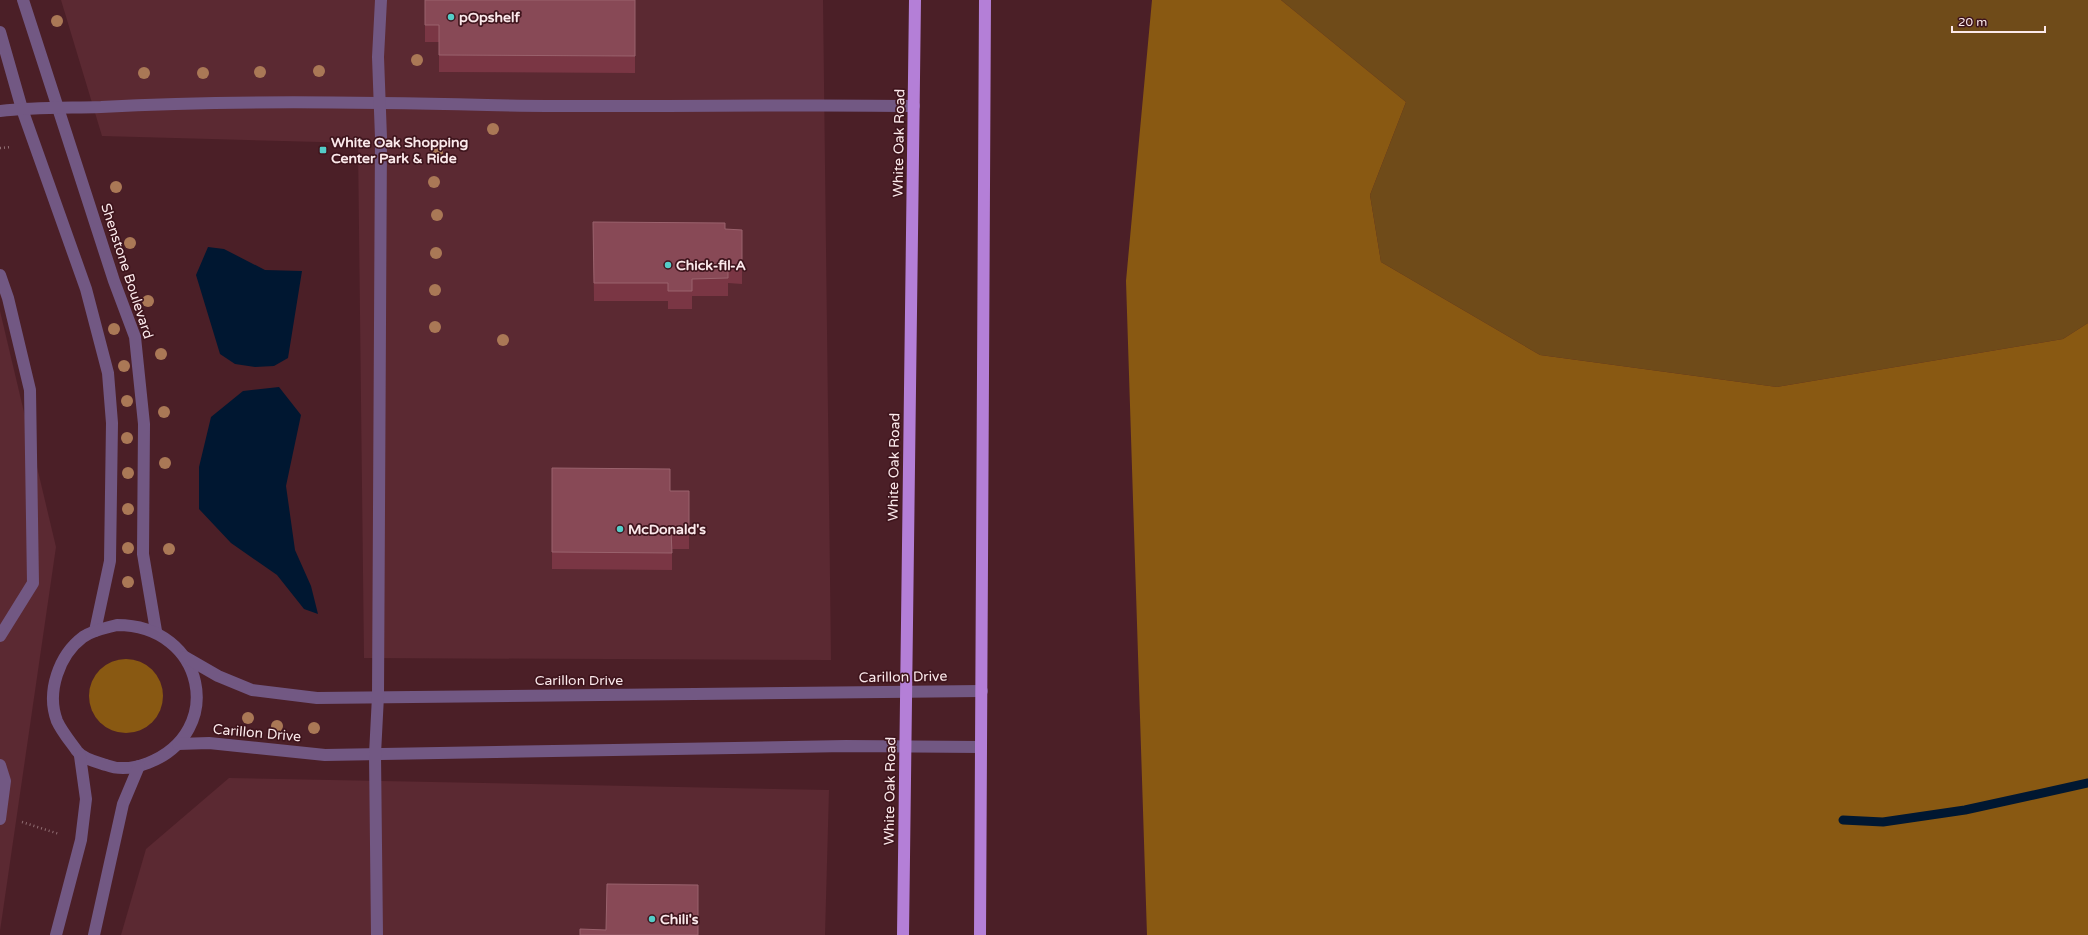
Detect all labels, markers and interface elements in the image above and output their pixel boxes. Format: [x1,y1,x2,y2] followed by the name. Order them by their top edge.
[1952,8,2045,34] scale bar
[459,9,520,26] place label: pOpshelf
[446,12,456,22] marker: pOpshelf
[1958,15,1987,29] text: 20 m
[890,89,908,197] street label: White Oak Road
[331,134,469,167] place label: White Oak Shopping Center Park & Ride
[318,145,328,155] marker: White Oak Shopping Center Park & Ride
[97,201,157,341] street label: Shenstone Boulevard
[676,257,746,274] place label: Chick-fil-A
[663,260,673,270] marker: Chick-fil-A
[885,413,903,521] street label: White Oak Road
[628,521,706,538] place label: McDonald's
[615,524,625,534] marker: McDonald's
[859,668,948,686] street label: Carillon Drive
[535,672,623,689] street label: Carillon Drive
[212,721,302,745] street label: Carillon Drive
[881,737,899,845] street label: White Oak Road
[660,911,699,928] place label: Chili's
[647,914,657,924] marker: Chili's

